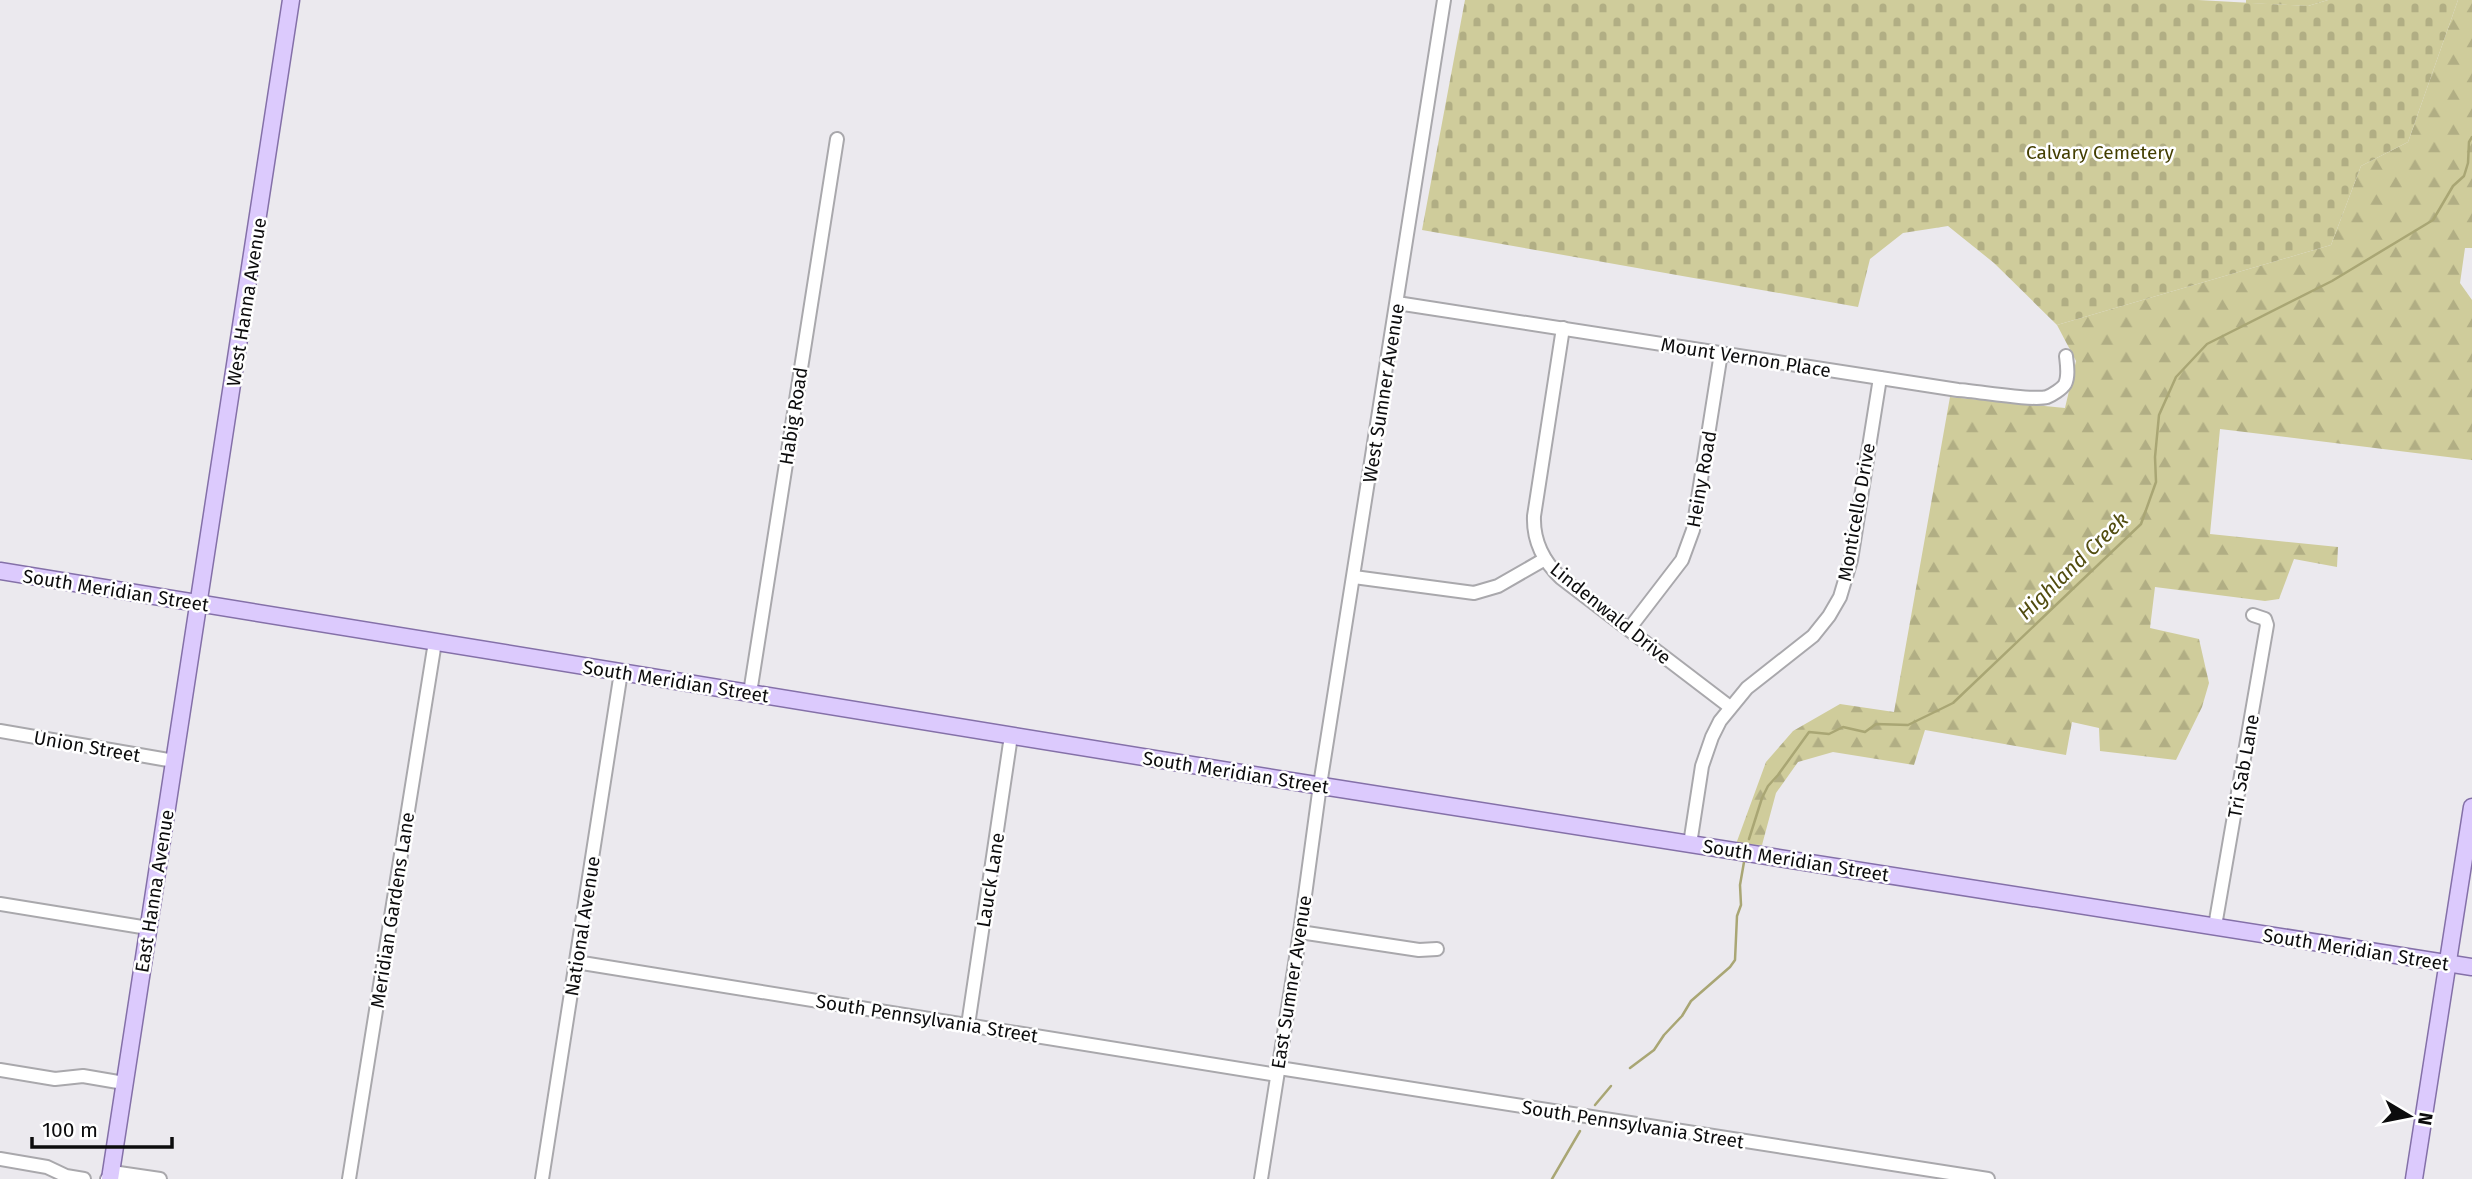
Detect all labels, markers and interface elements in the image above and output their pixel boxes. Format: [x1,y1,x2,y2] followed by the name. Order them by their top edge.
[2026,141,2175,164] park label: Calvary Cemetery
[222,216,271,388] street label: West Hanna Avenue
[1358,302,1409,484] street label: West Sumner Avenue
[1659,333,1833,382] street label: Mount Vernon Place
[774,366,813,467] street label: Habig Road
[1682,429,1721,529] street label: Heiny Road
[1833,441,1880,583] street label: Monticello Drive
[2012,507,2134,625] water label: Highland Creek
[1546,558,1676,669] street label: Lindenwald Drive
[21,564,211,617] street label: South Meridian Street
[581,655,771,708] street label: South Meridian Street
[2223,712,2264,820] street label: Tri Sab Lane
[32,726,142,767] street label: Union Street
[1141,746,1331,799] street label: South Meridian Street
[130,808,179,974] street label: East Hanna Avenue
[366,810,419,1010] street label: Meridian Gardens Lane
[972,831,1009,929] street label: Lauck Lane
[1701,834,1891,887] street label: South Meridian Street
[560,854,605,998] street label: National Avenue
[1266,894,1317,1071] street label: East Sumner Avenue
[2261,923,2451,976] street label: South Meridian Street
[814,990,1040,1047] street label: South Pennsylvania Street
[2374,1081,2444,1151] north arrow
[1520,1096,1746,1153] street label: South Pennsylvania Street
[32,1106,172,1150] scale bar
[2413,1111,2438,1127] text: N
[42,1117,98,1143] text: 100 m

